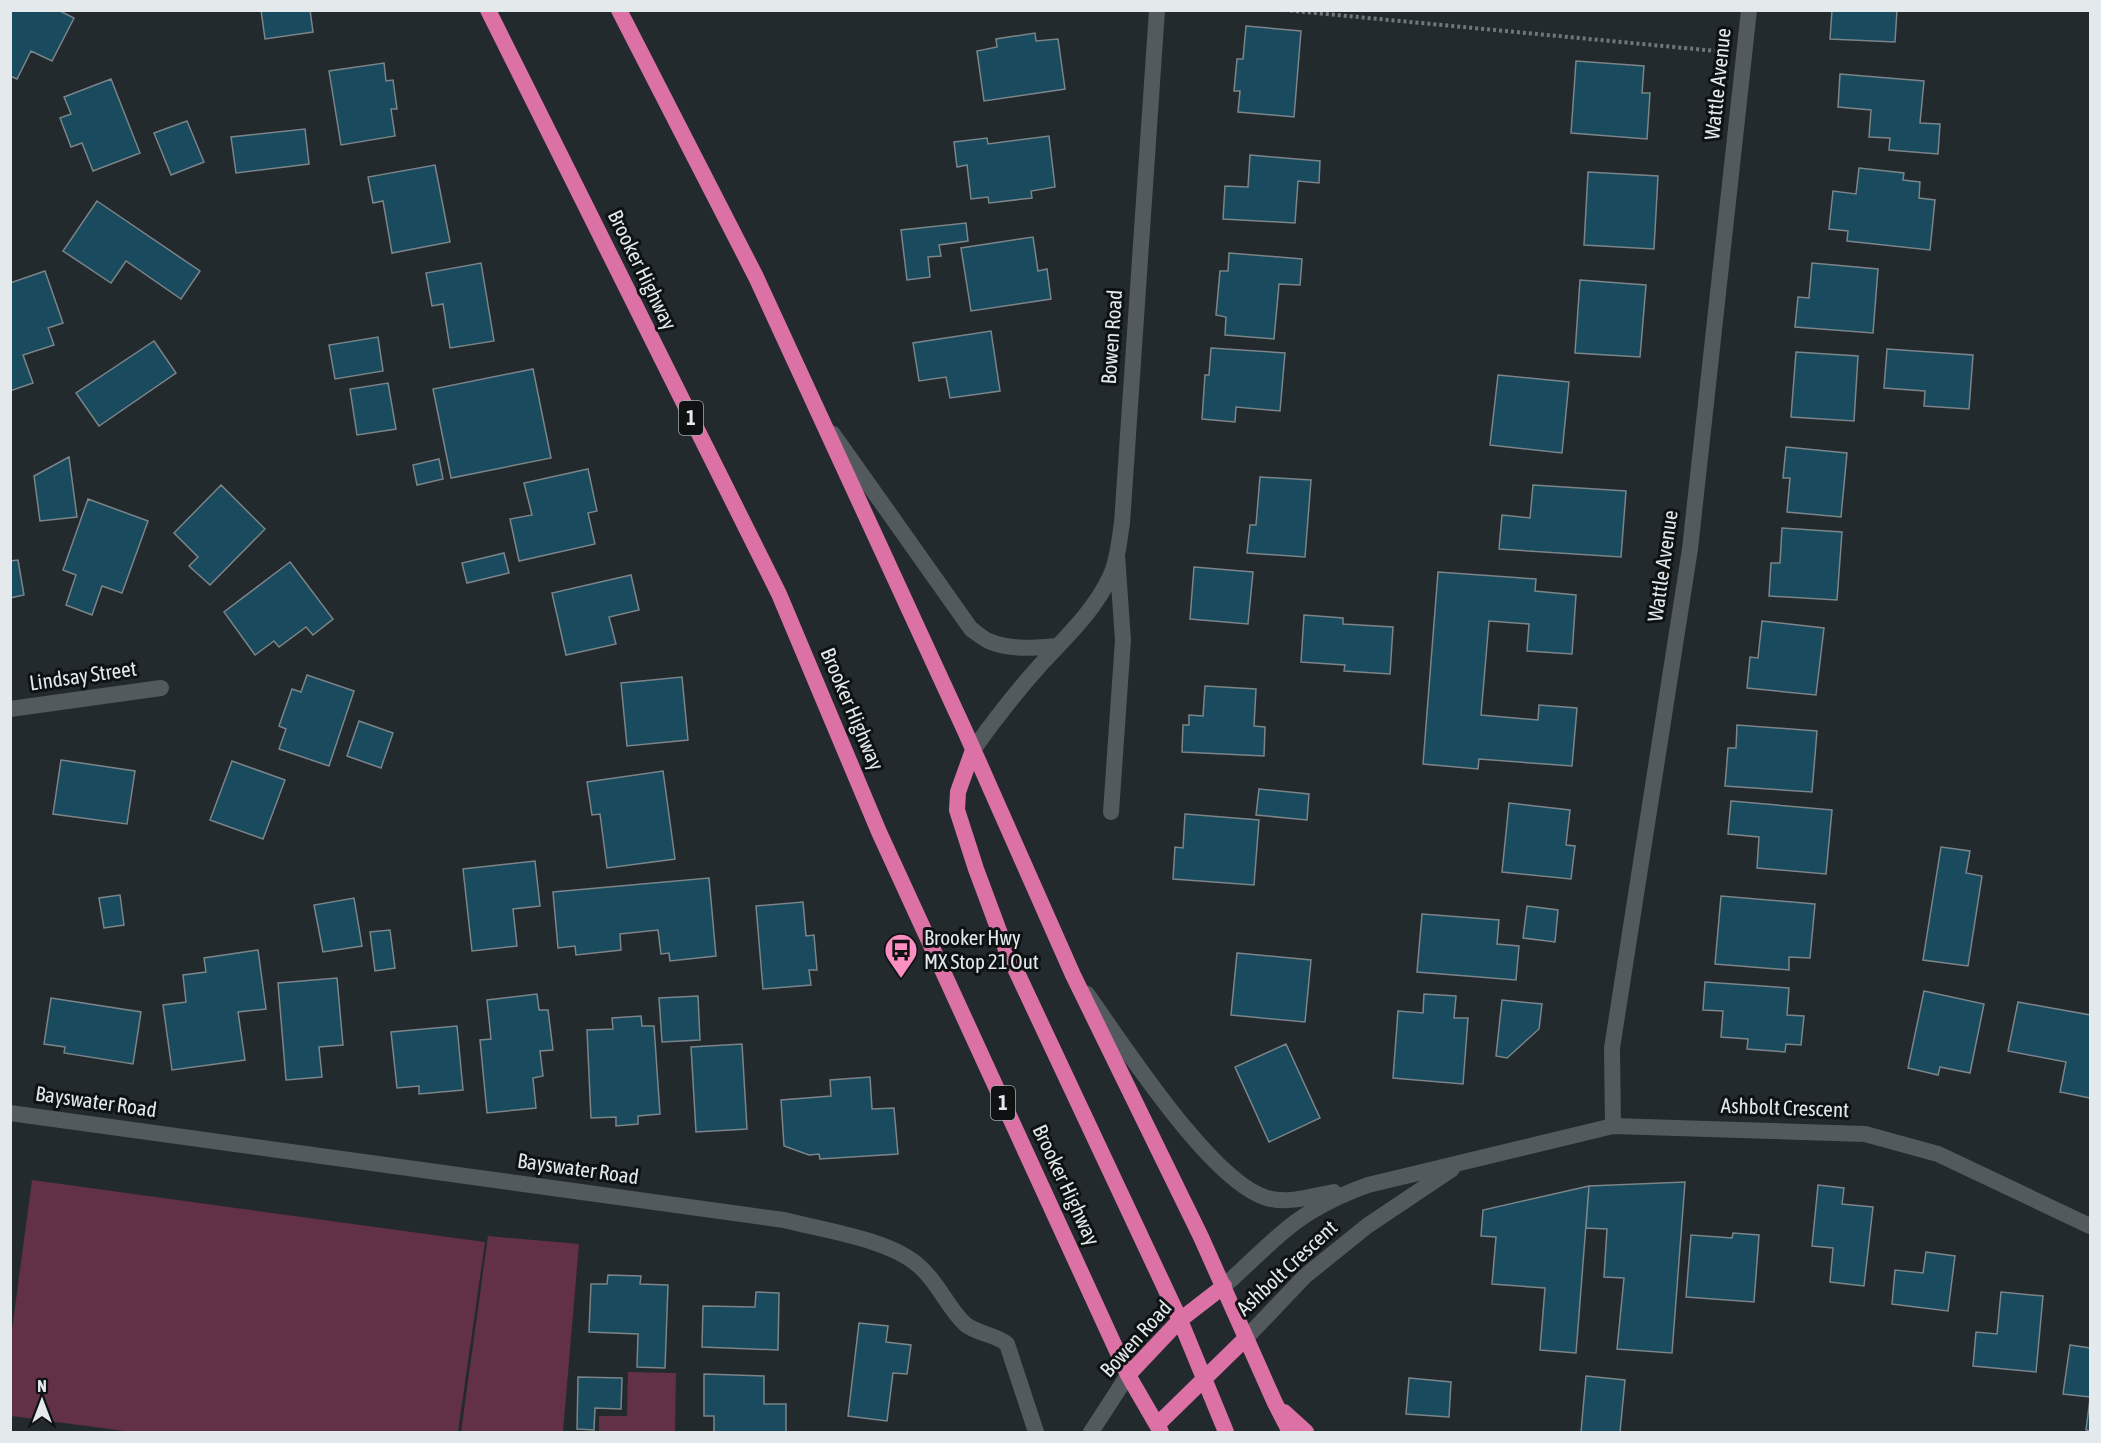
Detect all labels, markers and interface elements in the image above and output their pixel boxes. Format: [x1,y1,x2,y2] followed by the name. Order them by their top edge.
[1699,27,1735,141] street label: Wattle Avenue
[604,206,682,334] street label: Brooker Highway
[1096,289,1126,385] street label: Bowen Road
[679,401,703,435] road number: 1
[1642,509,1682,623] street label: Wattle Avenue
[816,644,890,774] street label: Brooker Highway
[28,656,138,694] street label: Lindsay Street
[924,925,1039,973] place label: Brooker Hwy MX Stop 21 Out
[883,932,919,979] bus stop icon: Brooker Hwy MX Stop 21 Out
[34,1081,158,1121] street label: Bayswater Road
[991,1086,1015,1120] road number: 1
[1720,1093,1850,1121] street label: Ashbolt Crescent
[1028,1120,1105,1249] street label: Brooker Highway
[516,1148,640,1188] street label: Bayswater Road
[1231,1215,1341,1320] street label: Ashbolt Crescent
[1095,1295,1176,1382] street label: Bowen Road
[12,1371,72,1431] north arrow
[37,1377,47,1395] text: N

